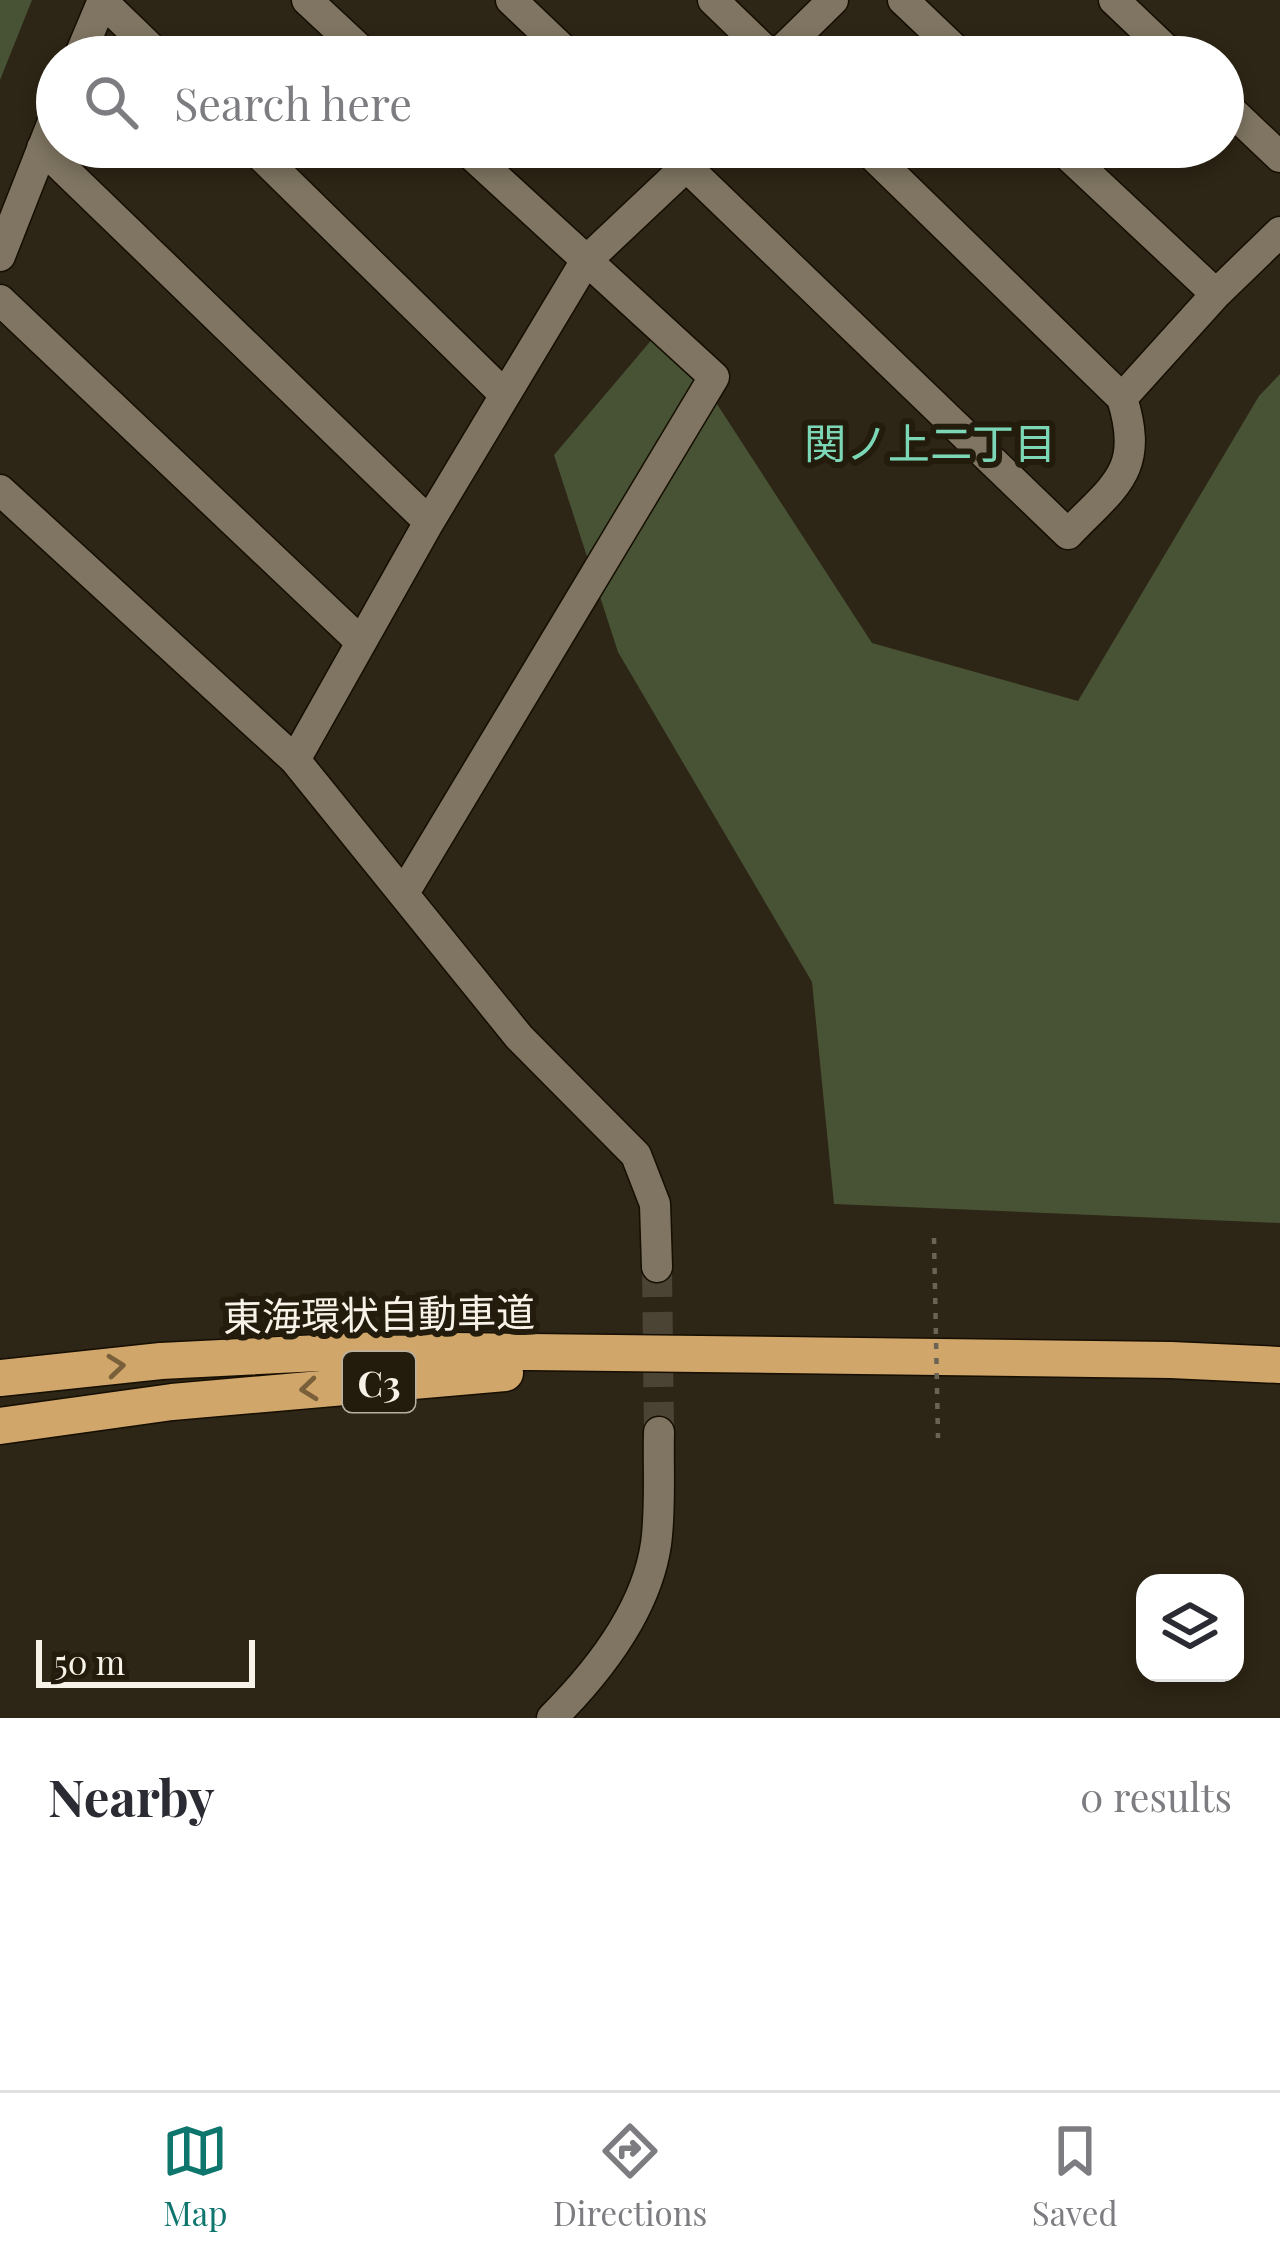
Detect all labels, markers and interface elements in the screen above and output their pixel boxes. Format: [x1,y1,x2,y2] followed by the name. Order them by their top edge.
[36,36,1244,168] search box
[78,69,144,135] icon: search
[174,72,412,132] text: Search here
[804,414,1056,470] district label: 関ノ上二丁目
[223,1284,535,1342] street label: 東海環状自動車道
[343,1352,415,1412] road number: C3
[106,1353,126,1379] one-way arrow
[299,1376,318,1401] one-way arrow
[1136,1574,1244,1682] map controls
[1136,1574,1244,1682] button: layers
[36,1634,255,1687] scale bar
[54,1639,125,1683] text: 50 m
[48,1762,214,1830] text: Nearby
[1080,1770,1232,1822] text: 0 results
[162,2118,228,2234] tab: Map
[553,2118,707,2234] tab: Directions
[1032,2118,1118,2234] tab: Saved

